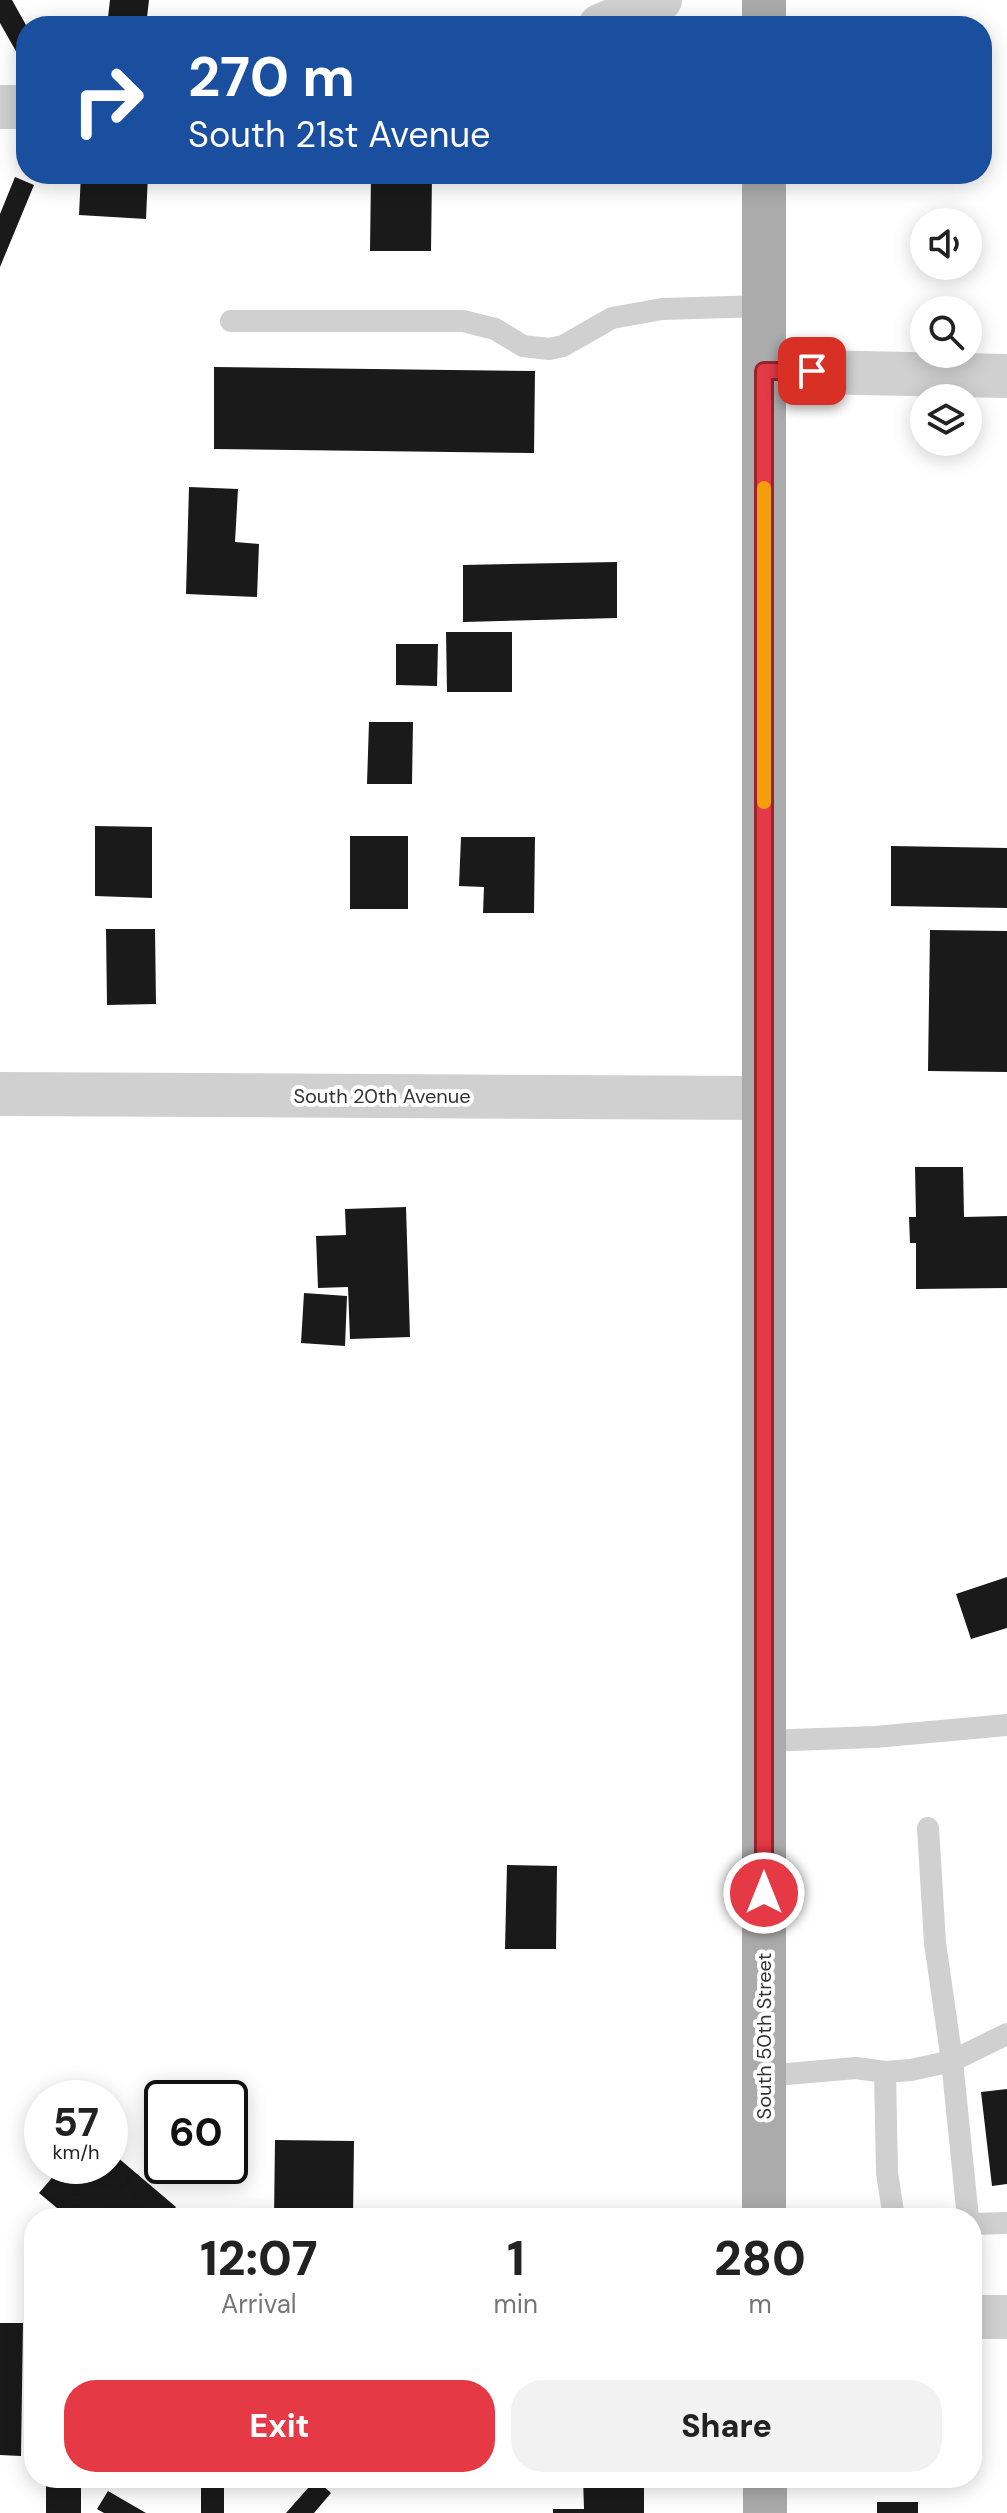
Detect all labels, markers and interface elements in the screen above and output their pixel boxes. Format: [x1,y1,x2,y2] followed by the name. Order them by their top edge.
[188,40,355,113] text: 270 m
[56,48,160,152] icon: right
[188,111,491,158] text: South 21st Avenue
[910,208,982,456] map controls
[910,208,982,280] button: sound
[910,296,982,368] button: search
[778,337,846,405] pin
[790,349,834,393] icon: arrive
[910,384,982,456] button: layers
[293,1083,471,1109] street label: South 20th Avenue
[722,1851,806,1935] position arrow
[751,1952,777,2119] street label: South 50th Street
[144,2080,248,2184] speed limit sign: 60
[53,2096,99,2148] text: 57
[52,2139,100,2165] text: km/h
[200,2227,317,2290] text: 12:07
[507,2227,525,2290] text: 1
[714,2227,806,2290] text: 280
[221,2287,297,2321] text: Arrival
[494,2287,538,2321] text: min
[748,2287,772,2321] text: m
[64,2380,495,2472] button: Exit
[511,2380,942,2472] button: Share

